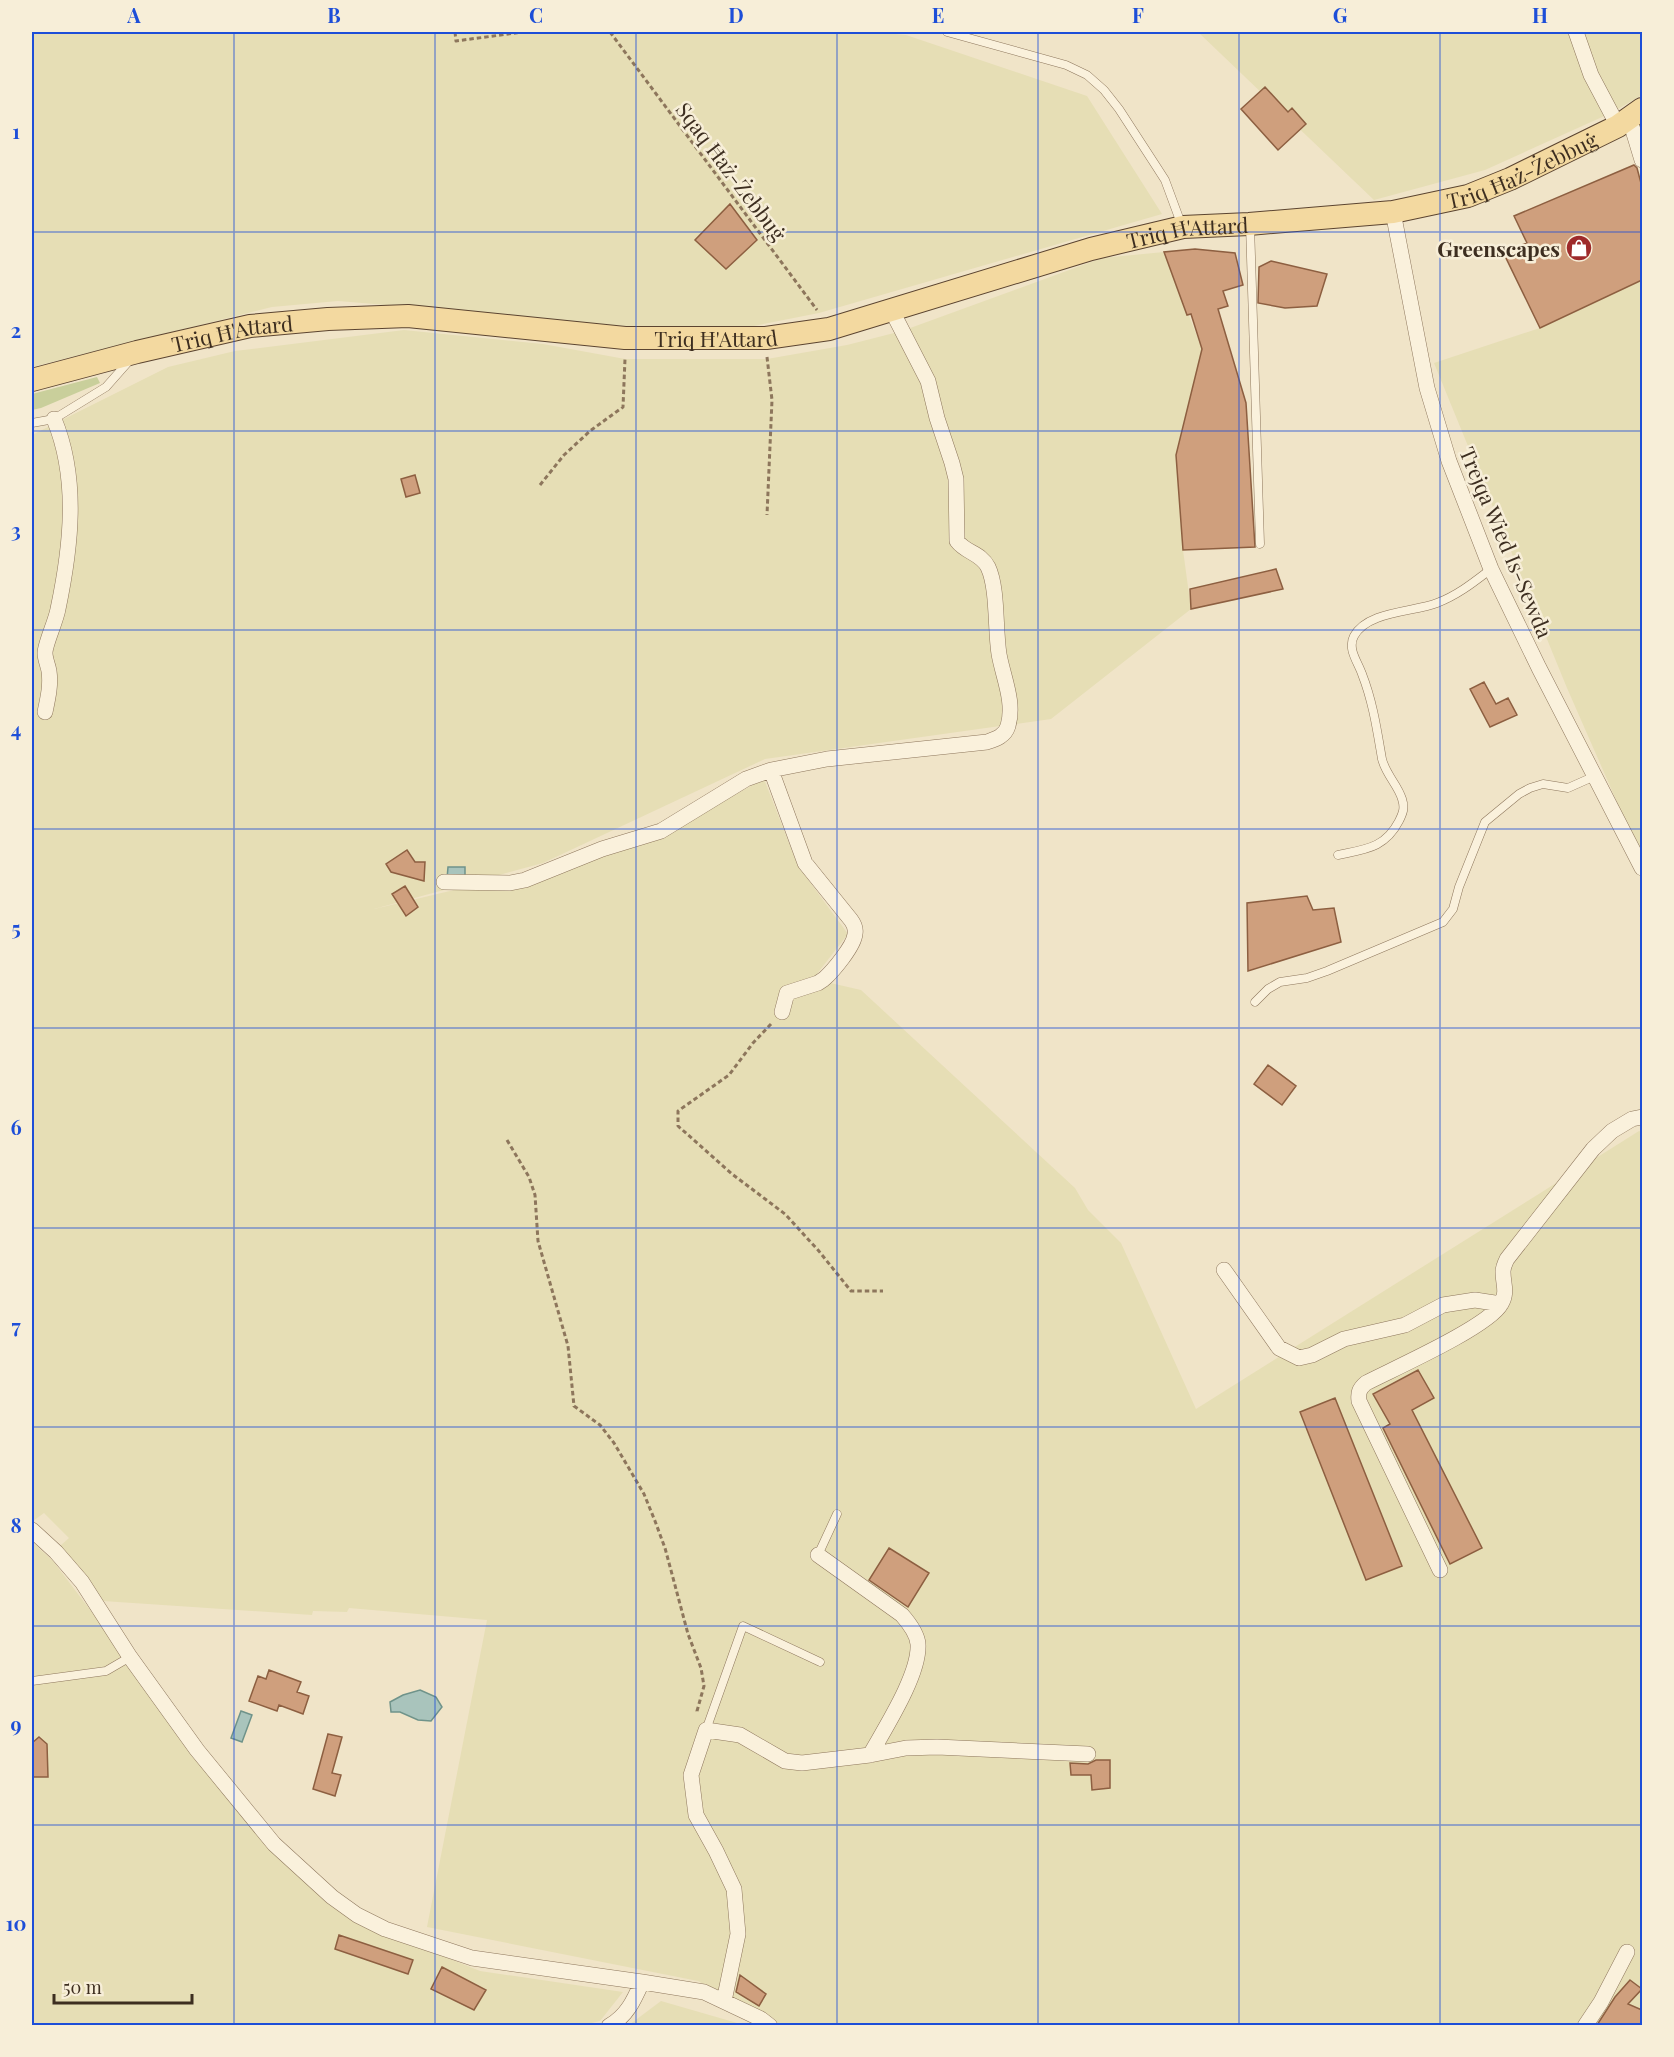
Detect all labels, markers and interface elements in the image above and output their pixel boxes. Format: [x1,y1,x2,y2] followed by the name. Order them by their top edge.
[126,1,141,28] text: A
[327,1,341,28] text: B
[529,1,543,28] text: C
[728,1,744,28] text: D
[932,1,944,28] text: E
[1132,1,1144,28] text: F
[1333,1,1348,28] text: G
[1532,1,1548,28] text: H
[671,96,793,246] street label: Sqaq Ħaż-Żebbuġ
[12,117,20,144] text: 1
[1444,124,1602,214] street label: Triq Ħaż-Żebbuġ
[1123,210,1249,254] street label: Triq Ħ'Attard
[1564,233,1594,263] shop icon: Greenscapes
[1437,234,1560,262] place label: Greenscapes
[169,308,294,358] street label: Triq Ħ'Attard
[11,316,21,343] text: 2
[654,323,779,352] street label: Triq Ħ'Attard
[1454,442,1560,642] street label: Trejqa Wied Is-Sewda
[11,516,21,543] text: 3
[11,715,21,742] text: 4
[11,914,21,941] text: 5
[10,1113,22,1140] text: 6
[11,1312,21,1339] text: 7
[10,1511,22,1538] text: 8
[10,1710,22,1737] text: 9
[6,1909,26,1936] text: 10
[54,1967,192,2005] scale bar
[63,1975,102,1999] text: 50 m

